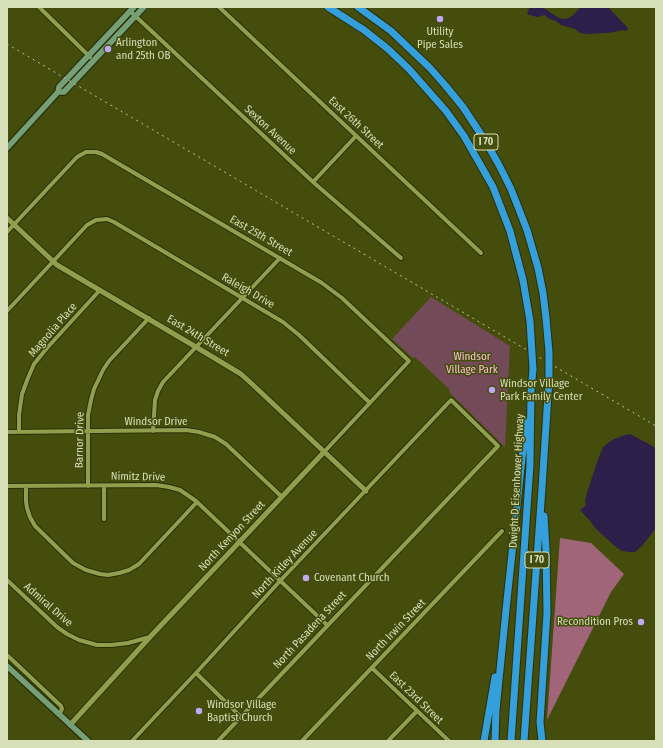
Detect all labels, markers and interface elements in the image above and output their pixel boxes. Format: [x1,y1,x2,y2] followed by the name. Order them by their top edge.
[435,14,445,24] marker: Utility Pipe Sales
[417,25,463,51] place label: Utility Pipe Sales
[116,36,170,62] place label: Arlington and 25th OB
[103,44,113,54] marker: Arlington and 25th OB
[326,94,386,152] street label: East 26th Street
[241,103,299,157] street label: Sexton Avenue
[474,134,498,150] road number: I 70
[227,213,295,259] street label: East 25th Street
[219,271,277,311] street label: Raleigh Drive
[26,300,80,360] street label: Magnolia Place
[165,312,231,360] street label: East 24th Street
[446,350,498,376] park label: Windsor Village Park
[500,377,582,403] place label: Windsor Village Park Family Center
[487,385,497,395] marker: Windsor Village Park Family Center
[73,412,87,468] street label: Barnor Drive
[507,413,527,549] street label: Dwight D Eisenhower Highway
[125,415,187,429] street label: Windsor Drive
[111,470,165,484] street label: Nimitz Drive
[196,498,268,574] street label: North Kenyon Street
[250,527,320,601] street label: North Kitley Avenue
[525,552,549,568] road number: I 70
[314,571,390,585] place label: Covenant Church
[301,573,311,583] marker: Covenant Church
[21,580,75,630] street label: Admiral Drive
[271,589,349,671] street label: North Pasadena Street
[363,596,429,664] street label: North Irwin Street
[557,615,633,629] place label: Recondition Pros
[636,617,646,627] marker: Recondition Pros
[386,669,446,727] street label: East 23rd Street
[207,698,276,724] place label: Windsor Village Baptist Church
[194,706,204,716] marker: Windsor Village Baptist Church

